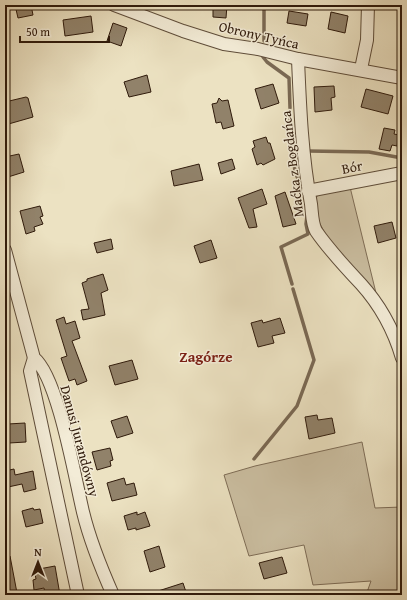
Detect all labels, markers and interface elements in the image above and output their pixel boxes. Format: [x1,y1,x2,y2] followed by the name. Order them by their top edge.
[217,16,302,54] street label: Obrony Tyńca
[20,18,109,44] scale bar
[26,23,50,40] text: 50 m
[275,109,308,218] street label: Maćka z Bogdańca
[340,155,364,179] street label: Bór
[179,346,233,367] district label: Zagórze
[56,383,104,499] street label: Danusi Jurandówny
[18,542,58,582] north arrow
[34,544,42,560] text: N

